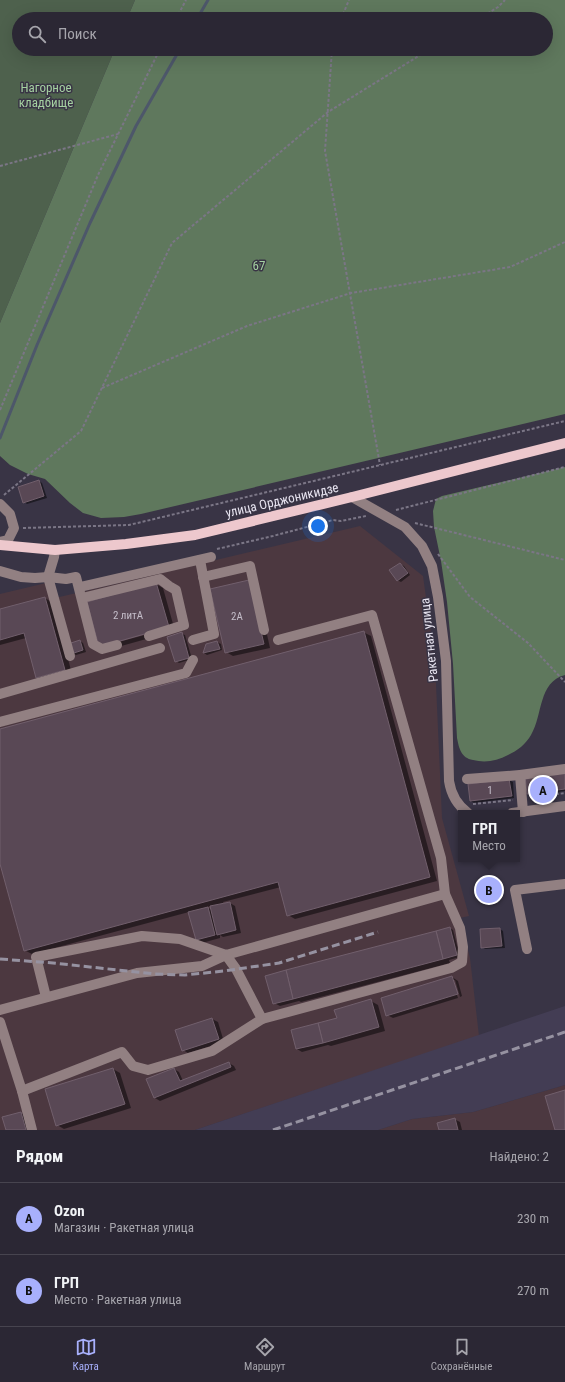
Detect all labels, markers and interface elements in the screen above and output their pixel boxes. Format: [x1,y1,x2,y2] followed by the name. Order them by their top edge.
[12,12,553,56] search box
[26,23,48,45] icon: search
[58,25,97,43] text: Поиск
[19,80,73,110] park label: Нагорное кладбище
[253,258,265,273] park label: 67
[224,480,340,520] street label: улица Орджоникидзе
[308,516,328,536] your location
[417,597,441,683] street label: Ракетная улица
[113,609,144,622] house number: 2 литА
[231,610,244,623] house number: 2А
[530,775,556,805] pin: A
[487,784,493,797] house number: 1
[458,810,520,862] popup
[472,820,497,838] text: ГРП
[472,838,506,853] text: Место
[476,875,502,905] pin: B
[16,1146,63,1166] text: Рядом
[489,1149,549,1164] text: Найдено: 2
[54,1202,85,1220] text: Ozon
[25,1211,33,1226] text: A
[517,1211,549,1226] text: 230 m
[54,1220,194,1235] text: Магазин · Ракетная улица
[54,1274,79,1292] text: ГРП
[25,1283,33,1298] text: B
[517,1283,549,1298] text: 270 m
[54,1292,181,1307] text: Место · Ракетная улица
[73,1336,99,1373] tab: Карта
[244,1336,285,1373] tab: Маршрут
[431,1336,492,1373] tab: Сохранённые

